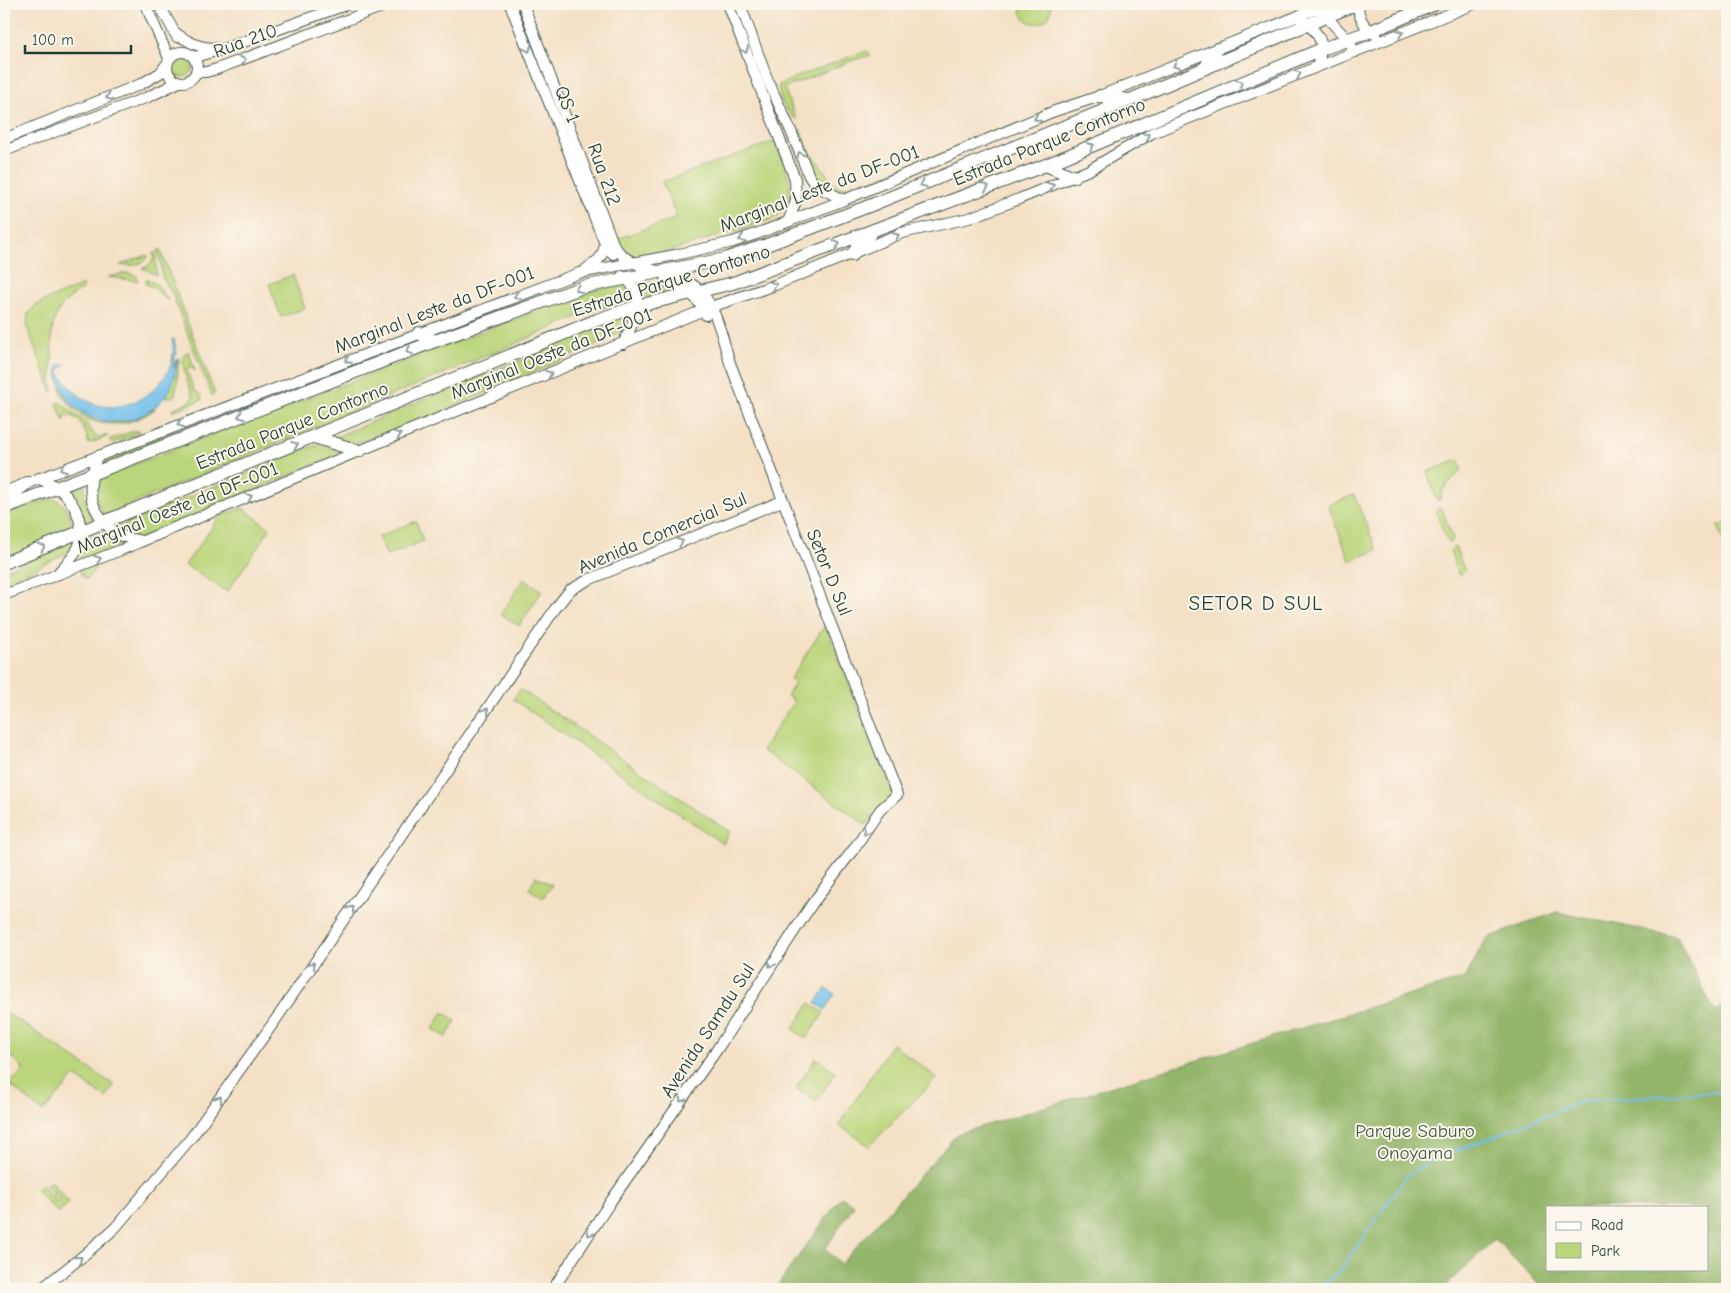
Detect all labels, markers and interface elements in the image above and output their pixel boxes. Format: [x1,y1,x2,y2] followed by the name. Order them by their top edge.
[210,19,280,63] street label: Rua 210
[25,22,131,54] scale bar
[1395,29,1404,39] one-way arrow
[32,31,74,49] text: 100 m
[521,44,532,53] one-way arrow
[739,45,749,53] one-way arrow
[238,56,247,66] one-way arrow
[1172,59,1181,70] one-way arrow
[1293,70,1301,80] one-way arrow
[1236,79,1244,89] one-way arrow
[550,83,584,126] street label: QS 1
[105,91,114,101] one-way arrow
[950,93,1149,191] street label: Estrada Parque Contorno
[1033,111,1042,122] one-way arrow
[1142,132,1151,142] one-way arrow
[583,140,625,208] street label: Rua 212
[716,141,922,237] street label: Marginal Leste da DF-001
[1086,141,1094,151] one-way arrow
[796,151,807,160] one-way arrow
[919,178,928,189] one-way arrow
[1046,182,1055,193] one-way arrow
[982,183,990,193] one-way arrow
[891,232,900,242] one-way arrow
[739,233,747,243] one-way arrow
[570,240,773,322] street label: Estrada Parque Contorno
[832,240,840,250] one-way arrow
[331,262,537,358] street label: Marginal Leste da DF-001
[769,281,778,291] one-way arrow
[574,283,582,293] one-way arrow
[513,291,521,301] one-way arrow
[447,303,655,404] street label: Marginal Oeste da DF-001
[405,345,414,356] one-way arrow
[344,354,353,364] one-way arrow
[544,369,553,380] one-way arrow
[193,377,392,475] street label: Estrada Parque Contorno
[237,410,246,421] one-way arrow
[176,418,185,428] one-way arrow
[394,430,402,440] one-way arrow
[290,440,299,451] one-way arrow
[73,457,281,558] street label: Marginal Oeste da DF-001
[59,463,68,473] one-way arrow
[575,487,750,578] street label: Avenida Comercial Sul
[244,493,253,504] one-way arrow
[802,526,856,619] street label: Setor D Sul
[676,538,684,548] one-way arrow
[37,543,46,554] one-way arrow
[93,555,102,565] one-way arrow
[1189,591,1323,615] district label: SETOR D SUL
[480,707,489,717] one-way arrow
[863,826,872,835] one-way arrow
[345,906,354,915] one-way arrow
[768,958,778,967] one-way arrow
[656,959,759,1102] street label: Avenida Samdu Sul
[306,962,315,971] one-way arrow
[679,1094,688,1103] one-way arrow
[213,1095,222,1104] one-way arrow
[1355,1120,1475,1164] park label: Parque Saburo Onoyama
[1546,1206,1708,1270] legend
[1591,1216,1623,1234] text: Road
[587,1228,596,1237] one-way arrow
[1591,1242,1620,1260] text: Park
[74,1255,83,1264] one-way arrow

